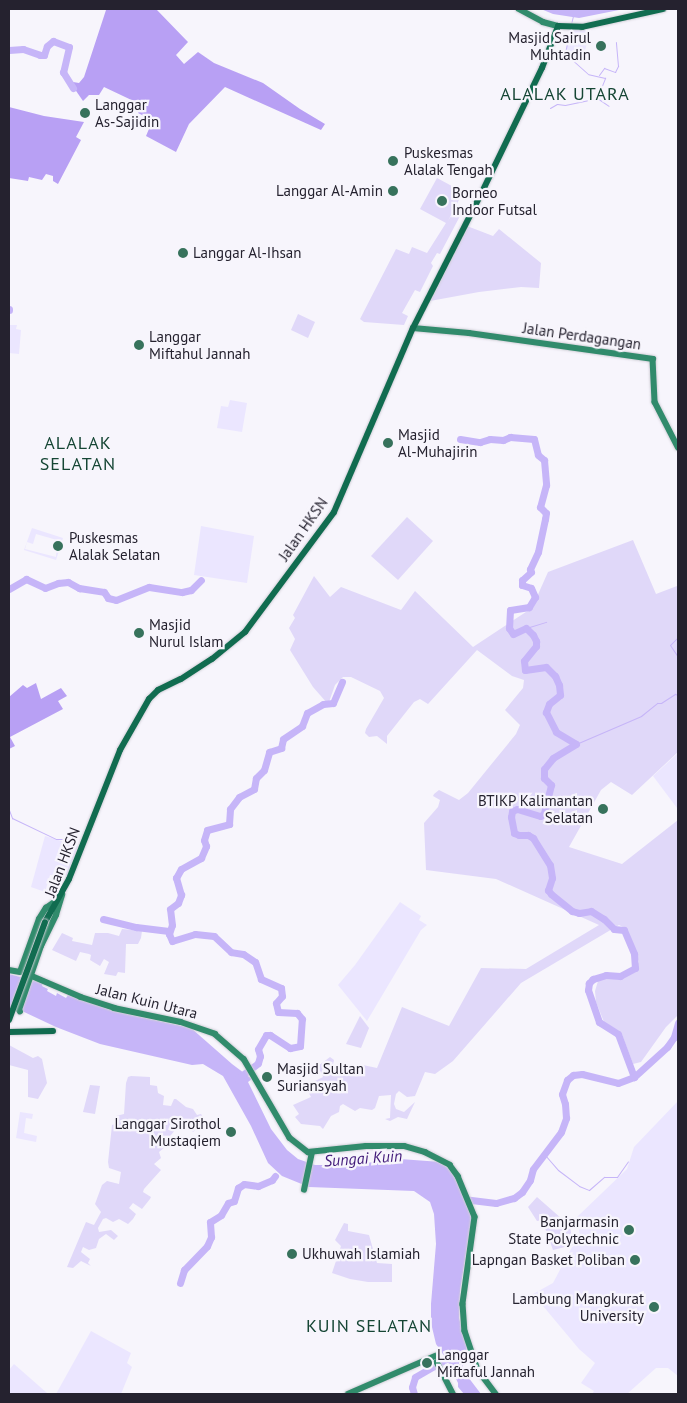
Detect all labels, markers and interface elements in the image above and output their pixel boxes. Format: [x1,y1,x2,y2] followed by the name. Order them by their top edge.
[508,28,591,63] place label: Masjid Sairul Muhtadin
[595,40,607,52] marker: Masjid Sairul Muhtadin
[498,83,632,105] district label: ALALAK UTARA
[95,95,159,130] place label: Langgar As-Sajidin
[79,107,91,119] marker: Langgar As-Sajidin
[404,143,494,178] place label: Puskesmas Alalak Tengah
[386,154,400,168] marker: Puskesmas Alalak Tengah
[276,182,383,200] place label: Langgar Al-Amin
[452,183,537,218] place label: Borneo Indoor Futsal
[387,185,399,197] marker: Langgar Al-Amin
[436,195,448,207] marker: Borneo Indoor Futsal
[193,244,302,262] place label: Langgar Al-Ihsan
[177,247,189,259] marker: Langgar Al-Ihsan
[522,319,642,353] street label: Jalan Perdagangan
[149,327,250,362] place label: Langgar Miftahul Jannah
[133,339,145,351] marker: Langgar Miftahul Jannah
[398,425,477,460] place label: Masjid Al-Muhajirin
[39,433,117,476] district label: ALALAK SELATAN
[382,437,394,449] marker: Masjid Al-Muhajirin
[275,494,331,564] street label: Jalan HKSN
[69,528,161,563] place label: Puskesmas Alalak Selatan
[51,539,65,553] marker: Puskesmas Alalak Selatan
[149,615,223,650] place label: Masjid Nurul Islam
[133,627,145,639] marker: Masjid Nurul Islam
[477,791,593,826] place label: BTIKP Kalimantan Selatan
[597,803,609,815] marker: BTIKP Kalimantan Selatan
[40,825,84,899] street label: Jalan HKSN
[95,980,199,1022] street label: Jalan Kuin Utara
[277,1059,364,1094] place label: Masjid Sultan Suriansyah
[261,1071,273,1083] marker: Masjid Sultan Suriansyah
[114,1114,221,1149] place label: Langgar Sirothol Mustaqiem
[225,1126,237,1138] marker: Langgar Sirothol Mustaqiem
[323,1146,403,1170] water label: Sungai Kuin
[508,1212,619,1247] place label: Banjarmasin State Polytechnic
[623,1224,635,1236] marker: Banjarmasin State Polytechnic
[302,1245,420,1263] place label: Ukhuwah Islamiah
[286,1248,298,1260] marker: Ukhuwah Islamiah
[472,1251,625,1269] place label: Lapngan Basket Poliban
[629,1254,641,1266] marker: Lapngan Basket Poliban
[512,1289,644,1324] place label: Lambung Mangkurat University
[648,1301,660,1313] marker: Lambung Mangkurat University
[304,1315,434,1337] district label: KUIN SELATAN
[437,1345,535,1380] place label: Langgar Miftaful Jannah
[421,1357,433,1369] marker: Langgar Miftaful Jannah

